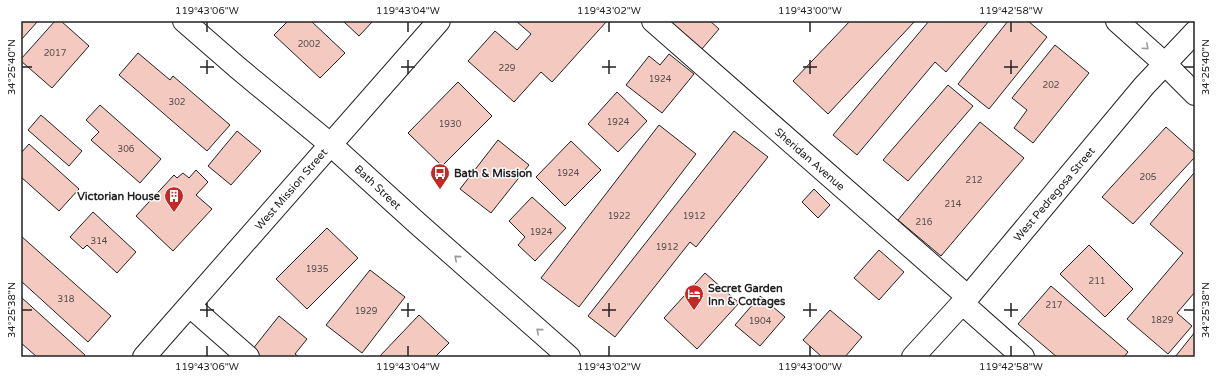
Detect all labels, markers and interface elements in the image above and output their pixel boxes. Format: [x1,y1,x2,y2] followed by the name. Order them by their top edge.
[175,5,239,17] text: 119°43'06"W
[376,5,440,17] text: 119°43'04"W
[577,5,641,17] text: 119°43'02"W
[778,5,842,17] text: 119°43'00"W
[979,5,1043,17] text: 119°42'58"W
[6,39,18,95] text: 34°25'40"N
[298,39,320,50] house number: 2002
[1200,39,1212,95] text: 34°25'40"N
[1141,42,1149,50] one-way arrow
[44,48,67,59] house number: 2017
[499,63,516,74] house number: 229
[649,74,672,85] house number: 1924
[1043,80,1059,91] house number: 202
[169,97,185,108] house number: 302
[607,117,630,128] house number: 1924
[439,119,462,130] house number: 1930
[772,125,847,193] street label: Sheridan Avenue
[118,144,135,155] house number: 306
[1011,144,1098,244] street label: West Pedregosa Street
[253,146,330,233] street label: West Mission Street
[429,162,451,190] bus stop icon: Bath & Mission
[352,163,404,212] street label: Bath Street
[454,167,533,180] place label: Bath & Mission
[557,168,580,179] house number: 1924
[1140,172,1157,183] house number: 205
[966,175,982,186] house number: 212
[163,185,185,213] building icon: Victorian House
[77,190,161,203] place label: Victorian House
[945,199,962,210] house number: 214
[608,211,630,222] house number: 1922
[683,211,705,222] house number: 1912
[916,217,933,228] house number: 216
[530,227,553,238] house number: 1924
[91,236,108,247] house number: 314
[656,242,678,253] house number: 1912
[454,256,462,263] one-way arrow
[306,264,329,275] house number: 1935
[1089,276,1105,287] house number: 211
[6,282,18,338] text: 34°25'38"N
[708,282,786,309] place label: Secret Garden Inn & Cottages
[1200,282,1212,338] text: 34°25'38"N
[683,283,705,311] hotel icon: Secret Garden Inn & Cottages
[58,294,75,305] house number: 318
[1046,300,1063,311] house number: 217
[355,306,378,317] house number: 1929
[1151,315,1174,326] house number: 1829
[749,316,772,327] house number: 1904
[537,329,544,336] one-way arrow
[175,361,239,373] text: 119°43'06"W
[376,361,440,373] text: 119°43'04"W
[577,361,641,373] text: 119°43'02"W
[778,361,842,373] text: 119°43'00"W
[979,361,1043,373] text: 119°42'58"W

